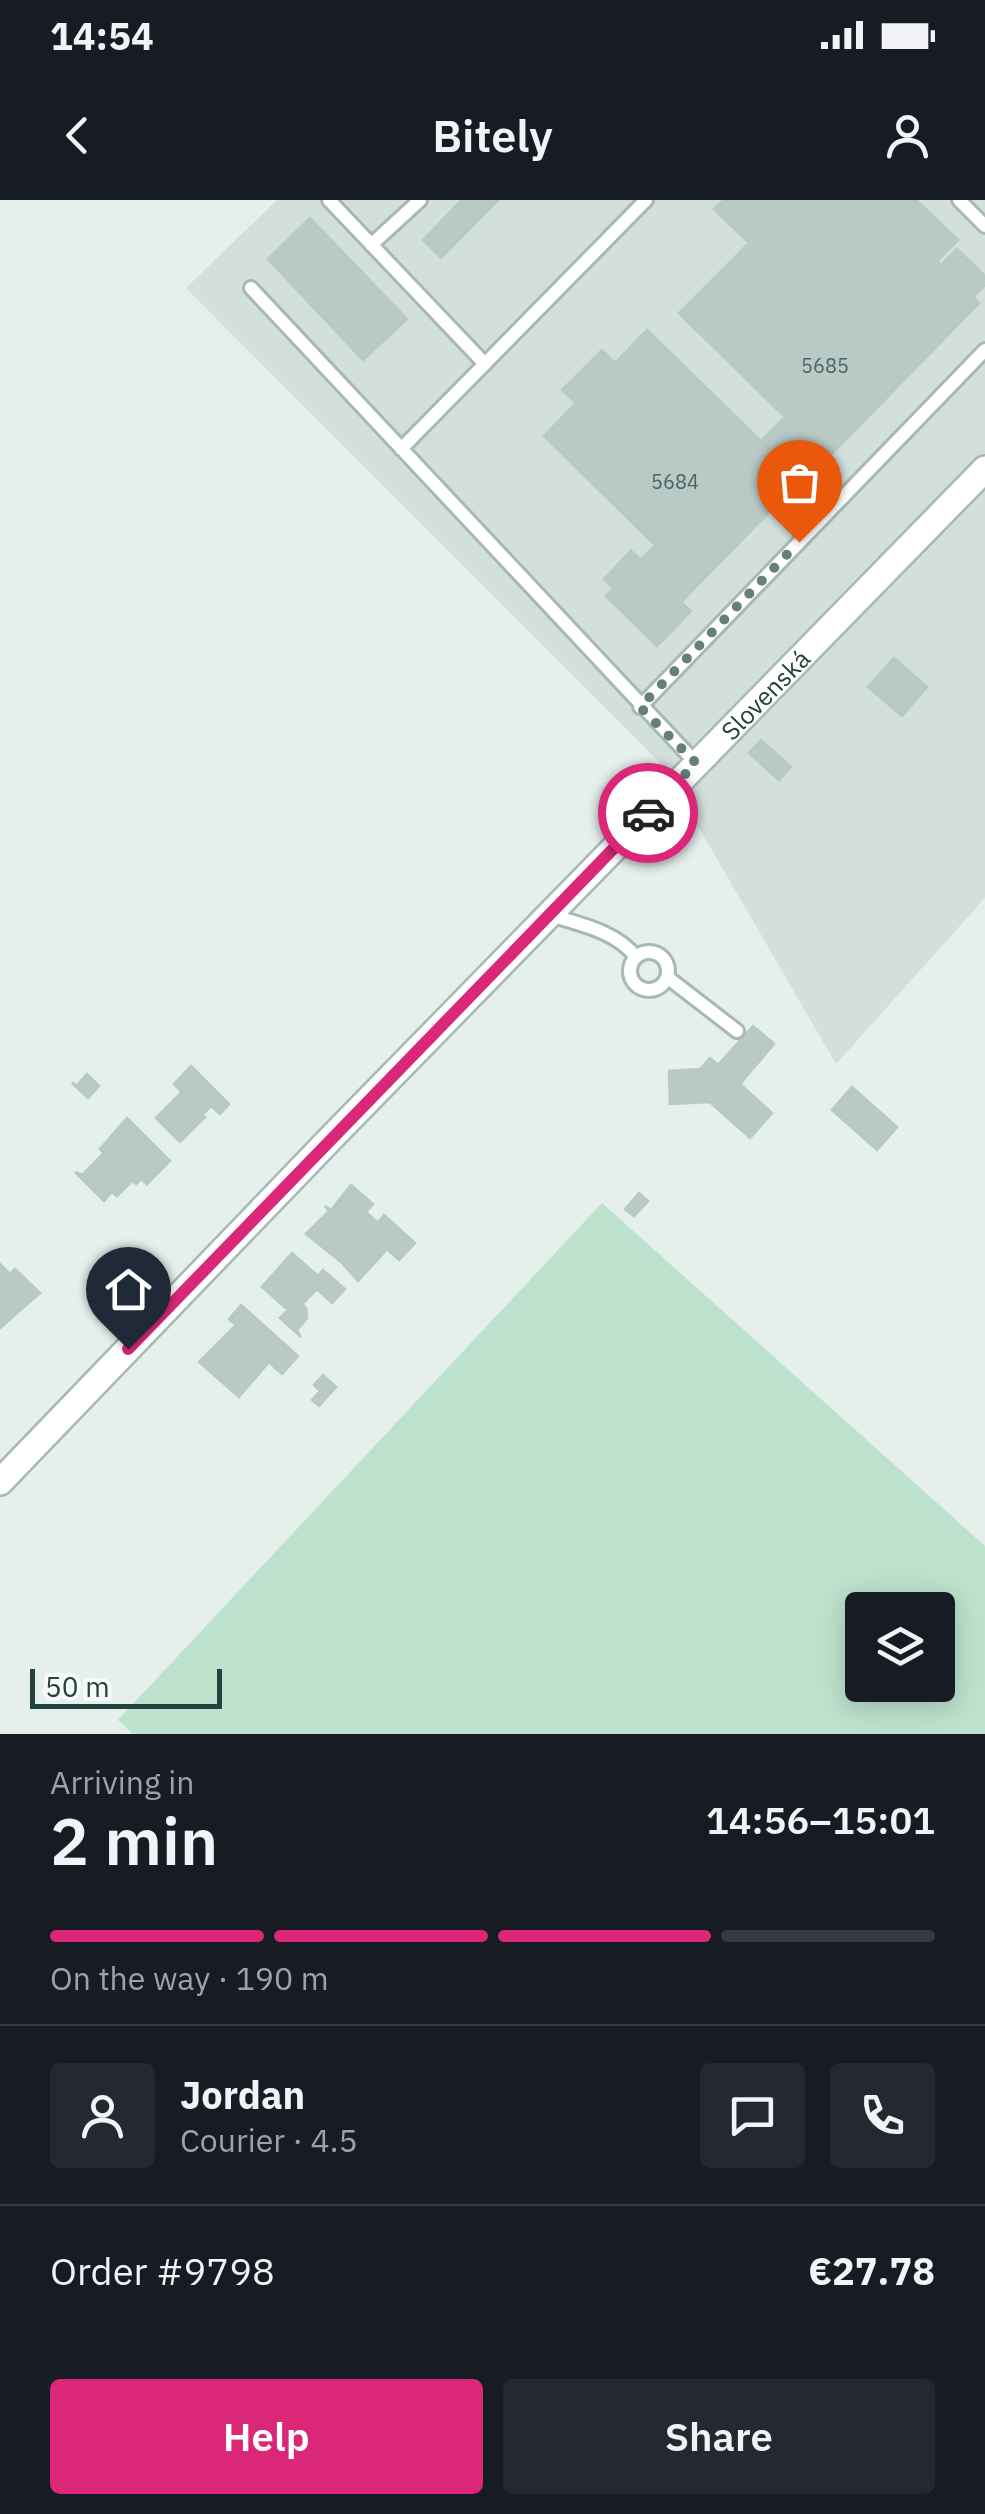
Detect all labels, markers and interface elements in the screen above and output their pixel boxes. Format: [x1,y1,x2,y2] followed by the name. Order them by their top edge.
[50,11,154,60] text: 14:54
[432,106,553,164] text: Bitely
[50,108,105,163] icon: back
[880,108,935,163] icon: person
[801,352,849,379] house number: 5685
[757,440,842,543] pin
[772,455,827,510] icon: bag
[651,468,699,495] house number: 5684
[713,642,816,746] street label: Slovenská
[598,763,698,863] courier
[621,786,676,841] icon: car
[86,1247,171,1350] pin
[101,1262,156,1317] icon: home
[845,1592,955,1702] map controls
[845,1592,955,1702] button: layers
[30,1664,222,1708] scale bar
[45,1668,110,1705] text: 50 m
[50,1761,195,1803] text: Arriving in
[706,1795,935,1844] text: 14:56–15:01
[50,1798,218,1883] text: 2 min
[50,1957,329,1999] text: On the way · 190 m
[50,2063,155,2168] button: person
[700,2063,805,2168] button: chat
[830,2063,935,2168] button: phone
[180,2070,305,2119] text: Jordan
[180,2119,358,2161] text: Courier · 4.5
[50,2246,275,2295] text: Order #9798
[808,2246,935,2295] text: €27.78
[50,2379,483,2494] button: Help
[503,2379,935,2494] button: Share

